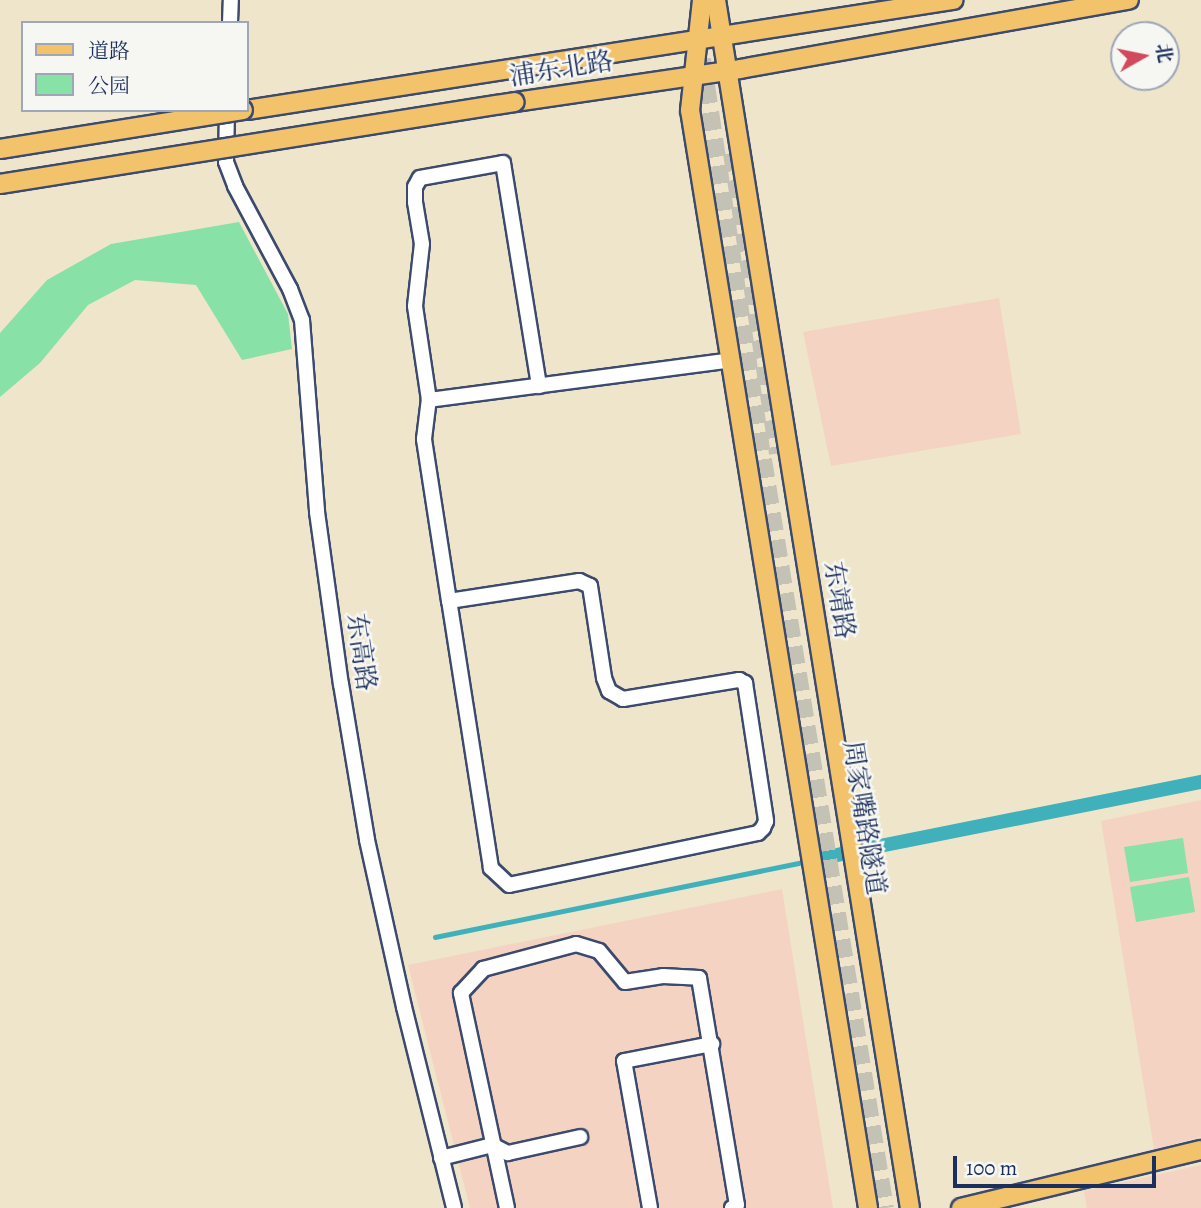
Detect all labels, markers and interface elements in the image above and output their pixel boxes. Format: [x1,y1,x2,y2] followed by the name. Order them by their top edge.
[21,21,248,112] legend
[1110,21,1180,91] north arrow
[88,37,130,65] text: 道路
[1149,42,1178,64] text: 北
[507,45,615,93] street label: 浦东北路
[88,72,130,100] text: 公园
[817,559,861,641] street label: 东靖路
[340,611,382,693] street label: 东高路
[836,739,892,897] street label: 周家嘴路隧道
[956,1142,1159,1186] scale bar
[966,1154,1017,1182] text: 100 m

